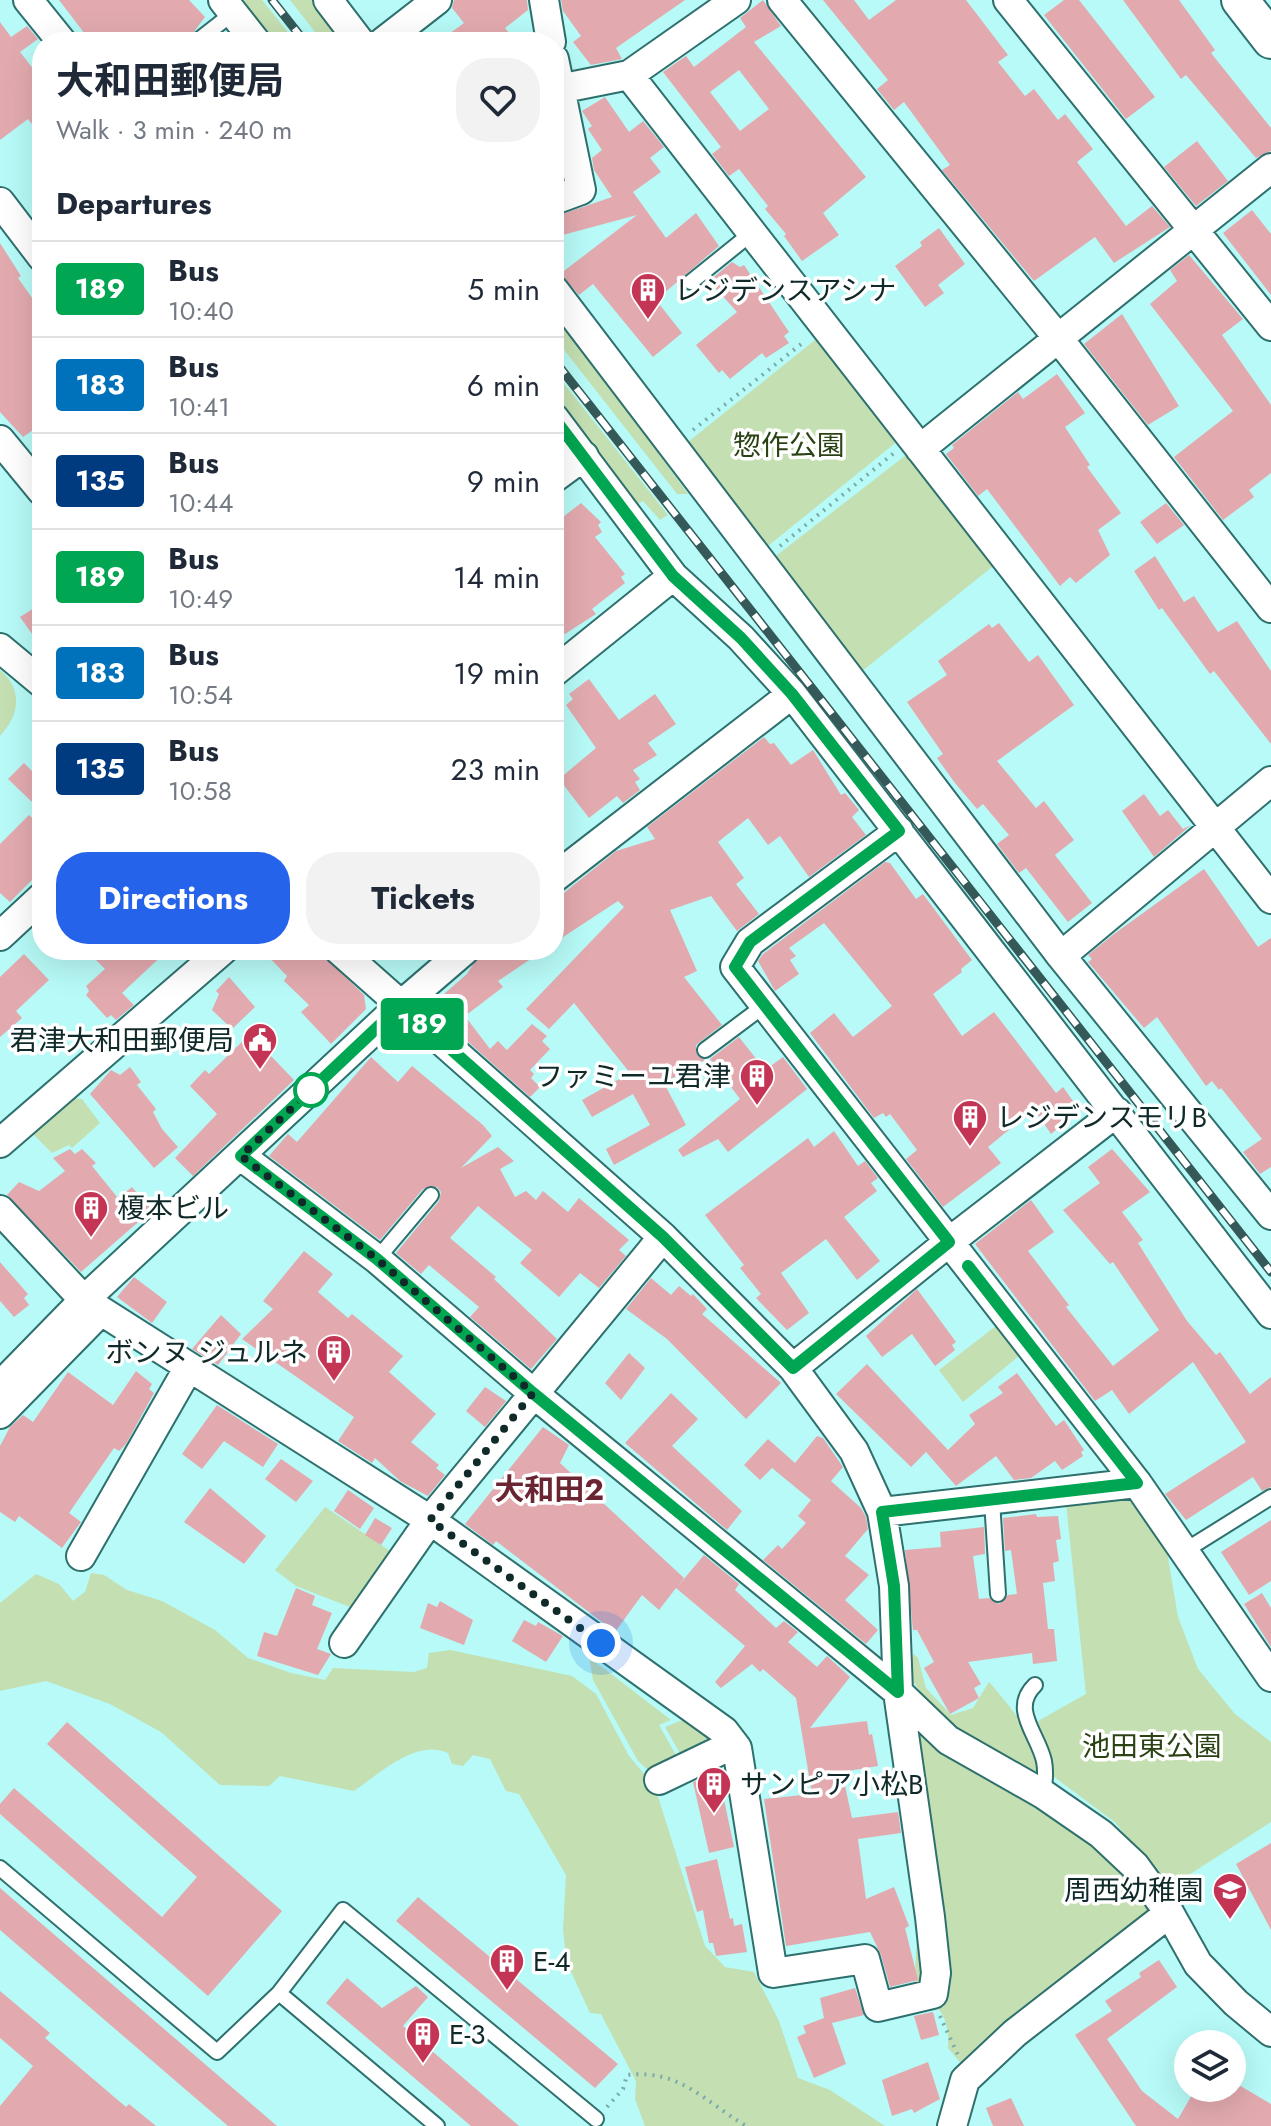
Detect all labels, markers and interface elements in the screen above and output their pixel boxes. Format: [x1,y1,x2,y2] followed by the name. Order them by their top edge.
[56,53,284,108] text: 大和田郵便局
[456,58,540,142] button: heart
[56,111,292,149] text: Walk · 3 min · 240 m
[56,182,212,225] text: Departures
[168,249,219,292] text: Bus
[75,268,125,309] text: 189
[467,268,540,311] text: 5 min
[674,270,896,311] place label: レジデンスアシナ
[629,271,667,321] building icon: レジデンスアシナ
[168,292,234,330] text: 10:40
[168,345,219,388] text: Bus
[75,364,125,405] text: 183
[467,364,540,407] text: 6 min
[168,388,230,426] text: 10:41
[733,425,845,466] park label: 惣作公園
[168,441,219,484] text: Bus
[75,460,125,501] text: 135
[467,460,540,503] text: 9 min
[168,484,233,522] text: 10:44
[168,537,219,580] text: Bus
[75,556,125,597] text: 189
[453,556,540,599] text: 14 min
[168,580,233,618] text: 10:49
[168,633,219,676] text: Bus
[75,652,125,693] text: 183
[453,652,540,695] text: 19 min
[168,676,233,714] text: 10:54
[168,729,219,772] text: Bus
[75,748,125,789] text: 135
[451,748,540,791] text: 23 min
[168,772,232,810] text: 10:58
[56,852,290,944] button: Directions
[306,852,540,944] button: Tickets
[376,998,468,1050] line badge: 189
[397,1003,447,1044] text: 189
[10,1020,234,1061] place label: 君津大和田郵便局
[241,1021,279,1071] public building icon: 君津大和田郵便局
[535,1056,731,1097] place label: ファミーユ君津
[738,1057,776,1107] building icon: ファミーユ君津
[294,1073,328,1107] unlabelled marker
[996,1097,1207,1138] place label: レジデンスモリB
[951,1098,989,1148] building icon: レジデンスモリB
[117,1188,229,1229] place label: 榎本ビル
[72,1189,110,1239] building icon: 榎本ビル
[106,1332,308,1373] place label: ボンヌ ジュルネ
[315,1333,353,1383] building icon: ボンヌ ジュルネ
[494,1468,604,1511] district label: 大和田2
[581,1623,621,1663] your location
[1082,1726,1222,1767] park label: 池田東公園
[740,1764,924,1805] place label: サンピア小松B
[695,1765,733,1815] building icon: サンピア小松B
[1064,1870,1204,1911] place label: 周西幼稚園
[1211,1871,1249,1921] school or university icon: 周西幼稚園
[533,1941,571,1982] place label: E-4
[488,1942,526,1992] building icon: E-4
[449,2014,486,2055] place label: E-3
[404,2015,442,2065] building icon: E-3
[1174,2030,1246,2102] map controls
[1174,2030,1246,2102] button: layers

